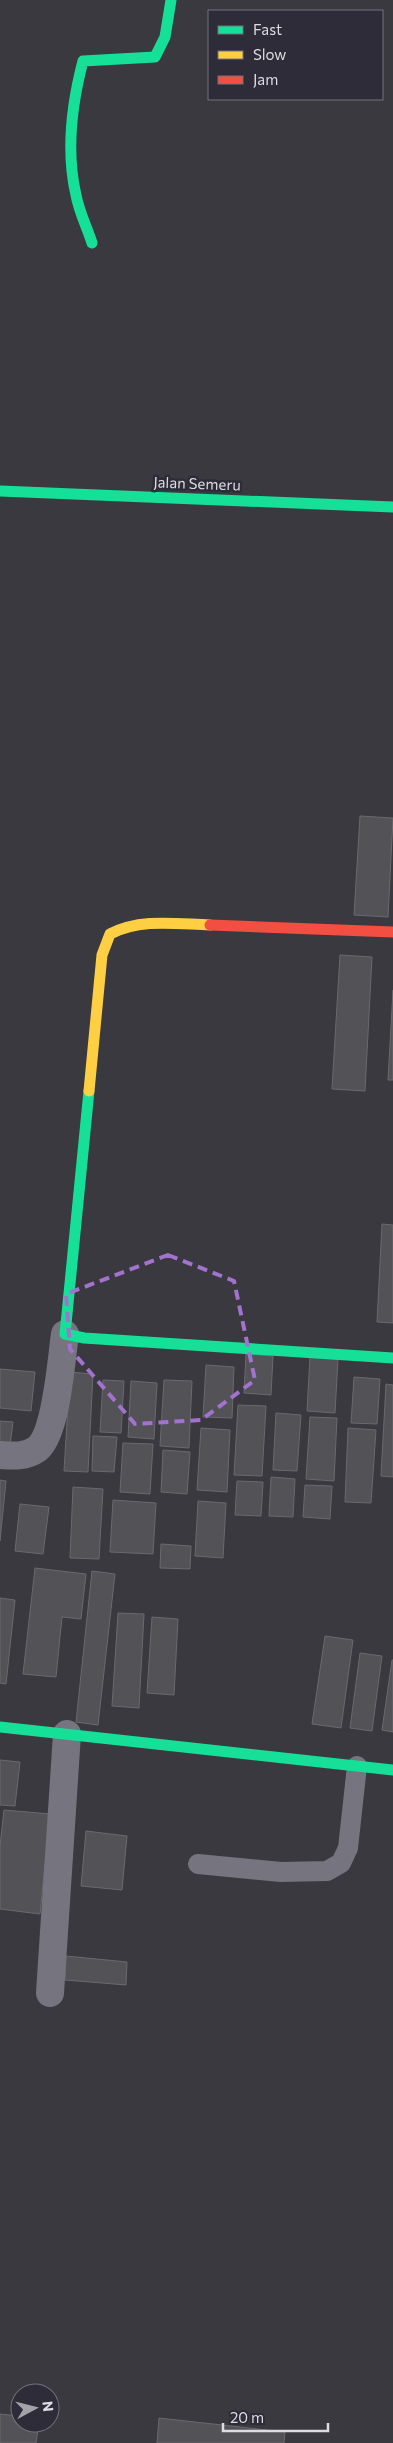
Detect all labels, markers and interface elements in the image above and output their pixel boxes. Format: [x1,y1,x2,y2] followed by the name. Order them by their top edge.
[208,10,383,100] legend
[253,20,282,38] text: Fast
[253,45,286,63] text: Slow
[253,70,278,88] text: Jam
[153,472,241,494] street label: Jalan Semeru
[10,2383,60,2433] north arrow
[39,2400,57,2413] text: N
[223,2400,328,2432] scale bar
[230,2408,264,2426] text: 20 m

